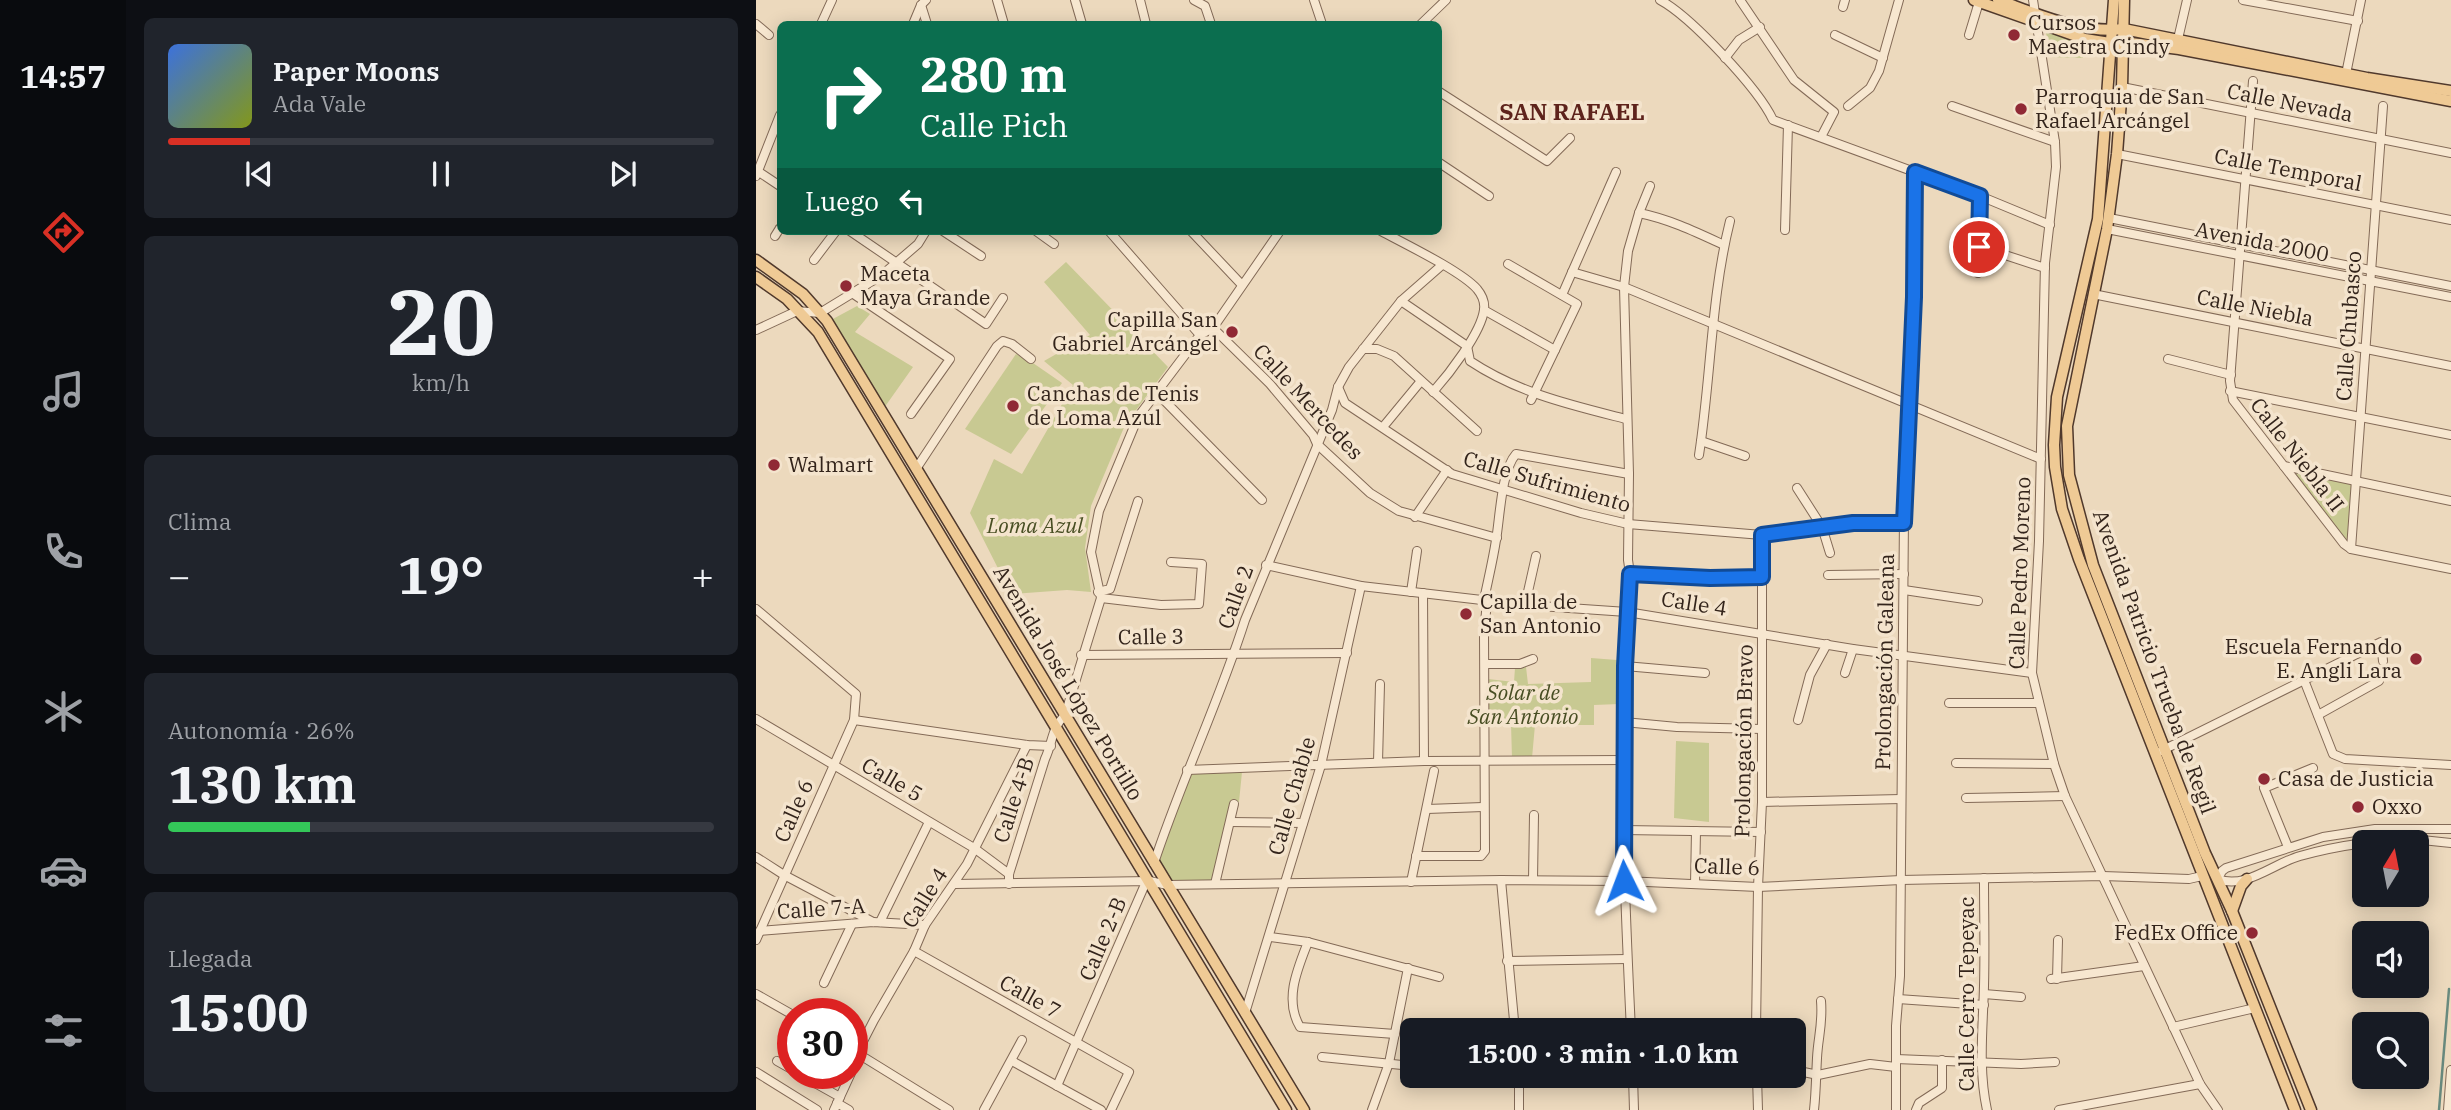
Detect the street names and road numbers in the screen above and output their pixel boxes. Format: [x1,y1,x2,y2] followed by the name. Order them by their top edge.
[2225,76,2356,128] street label: Calle Nevada
[2212,141,2364,197] street label: Calle Temporal
[2193,214,2331,268] street label: Avenida 2000
[2329,250,2367,402] street label: Calle Chubasco
[2195,282,2316,332] street label: Calle Niebla
[1248,337,1370,465] street label: Calle Mercedes
[2244,392,2351,517] street label: Calle Niebla II
[1460,444,1634,518] street label: Calle Sufrimiento
[2002,476,2036,670] street label: Calle Pedro Moreno
[2087,506,2223,818] street label: Avenida Patricio Trueba de Regil
[1868,553,1900,771] street label: Prolongación Galeana
[987,560,1150,805] street label: Avenida José López Portillo
[1211,561,1260,633] street label: Calle 2
[1659,584,1729,622] street label: Calle 4
[1118,621,1184,651] street label: Calle 3
[1727,644,1759,838] street label: Prolongación Bravo
[1261,733,1321,858] street label: Calle Chable
[857,750,928,808] street label: Calle 5
[986,753,1040,846] street label: Calle 4-B
[767,775,819,847] street label: Calle 6
[1693,851,1761,881] street label: Calle 6
[895,862,954,933] street label: Calle 4
[776,891,867,925] street label: Calle 7-A
[1072,892,1132,985] street label: Calle 2-B
[1952,896,1980,1092] street label: Calle Cerro Tepeyac
[995,968,1066,1024] street label: Calle 7

